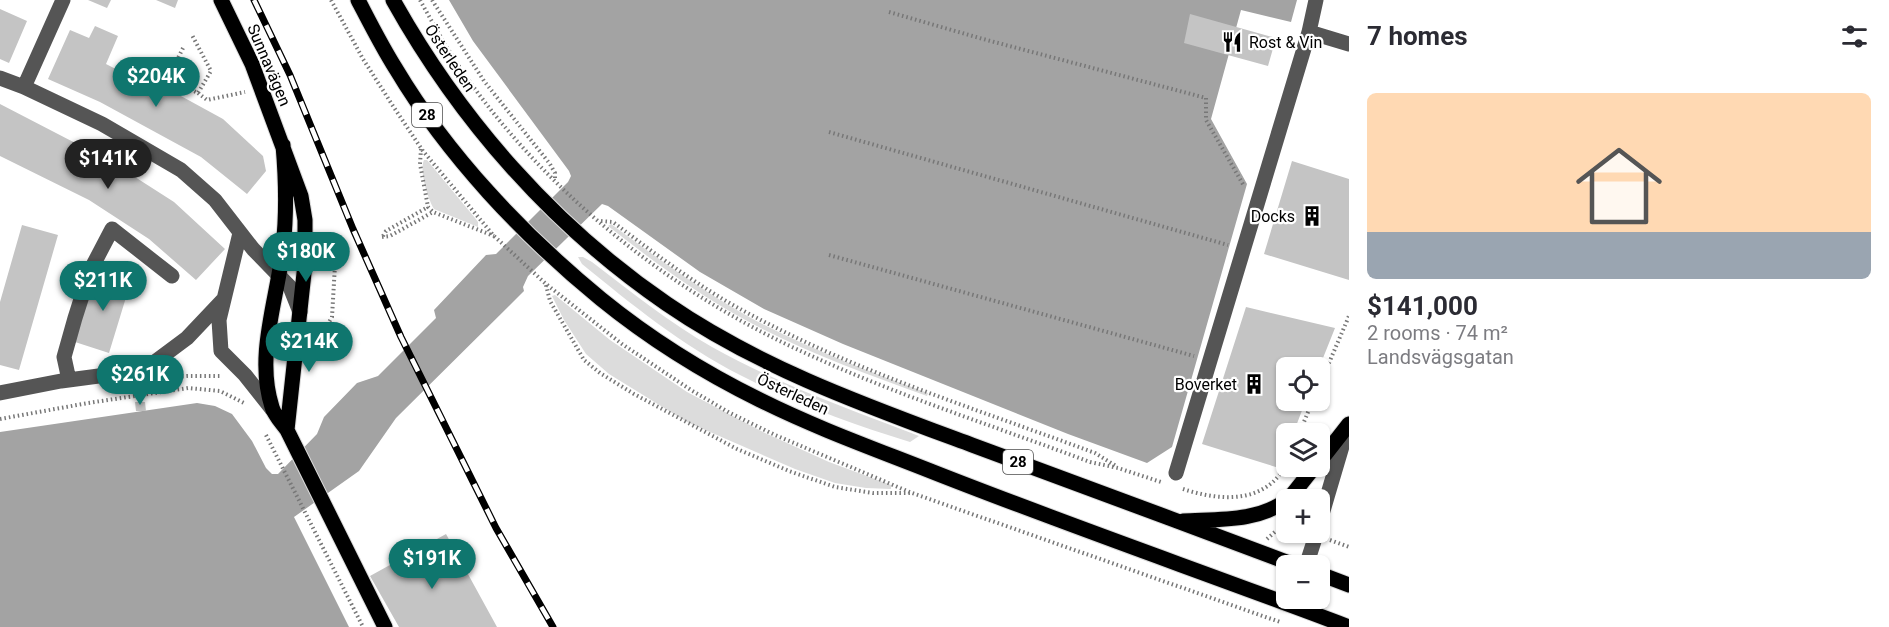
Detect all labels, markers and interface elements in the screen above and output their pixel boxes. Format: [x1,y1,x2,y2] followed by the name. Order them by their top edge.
[1838,20,1871,53] icon: filters
[243,21,295,109] street label: Sunnavägen
[421,21,479,95] street label: Österleden
[1367,21,1468,51] text: 7 homes
[1220,30,1244,54] restaurant icon: Rost & Vin
[1249,33,1322,52] place label: Rost & Vin
[114,57,198,108] pin: $204K
[127,64,185,88] text: $204K
[412,103,442,127] road number: 28
[1565,132,1673,240] icon: home
[66,139,150,190] pin: $141K
[79,146,137,170] text: $141K
[1300,204,1324,228] building icon: Docks
[1251,207,1295,226] place label: Docks
[264,232,348,283] pin: $180K
[277,239,335,263] text: $180K
[61,261,145,312] pin: $211K
[74,268,132,292] text: $211K
[1367,291,1478,321] text: $141,000
[1367,321,1508,345] text: 2 rooms · 74 m²
[267,322,351,373] pin: $214K
[280,329,338,353] text: $214K
[1367,345,1514,369] text: Landsvägsgatan
[98,355,182,406] pin: $261K
[1276,357,1330,609] map controls
[1276,357,1330,411] button: locate
[111,362,169,386] text: $261K
[754,369,832,419] street label: Österleden
[1242,372,1266,396] building icon: Boverket
[1175,375,1237,394] place label: Boverket
[1276,423,1330,477] button: layers
[1003,450,1033,474] road number: 28
[1276,489,1330,543] button: +
[390,539,474,590] pin: $191K
[403,546,461,570] text: $191K
[1276,555,1330,609] button: −

